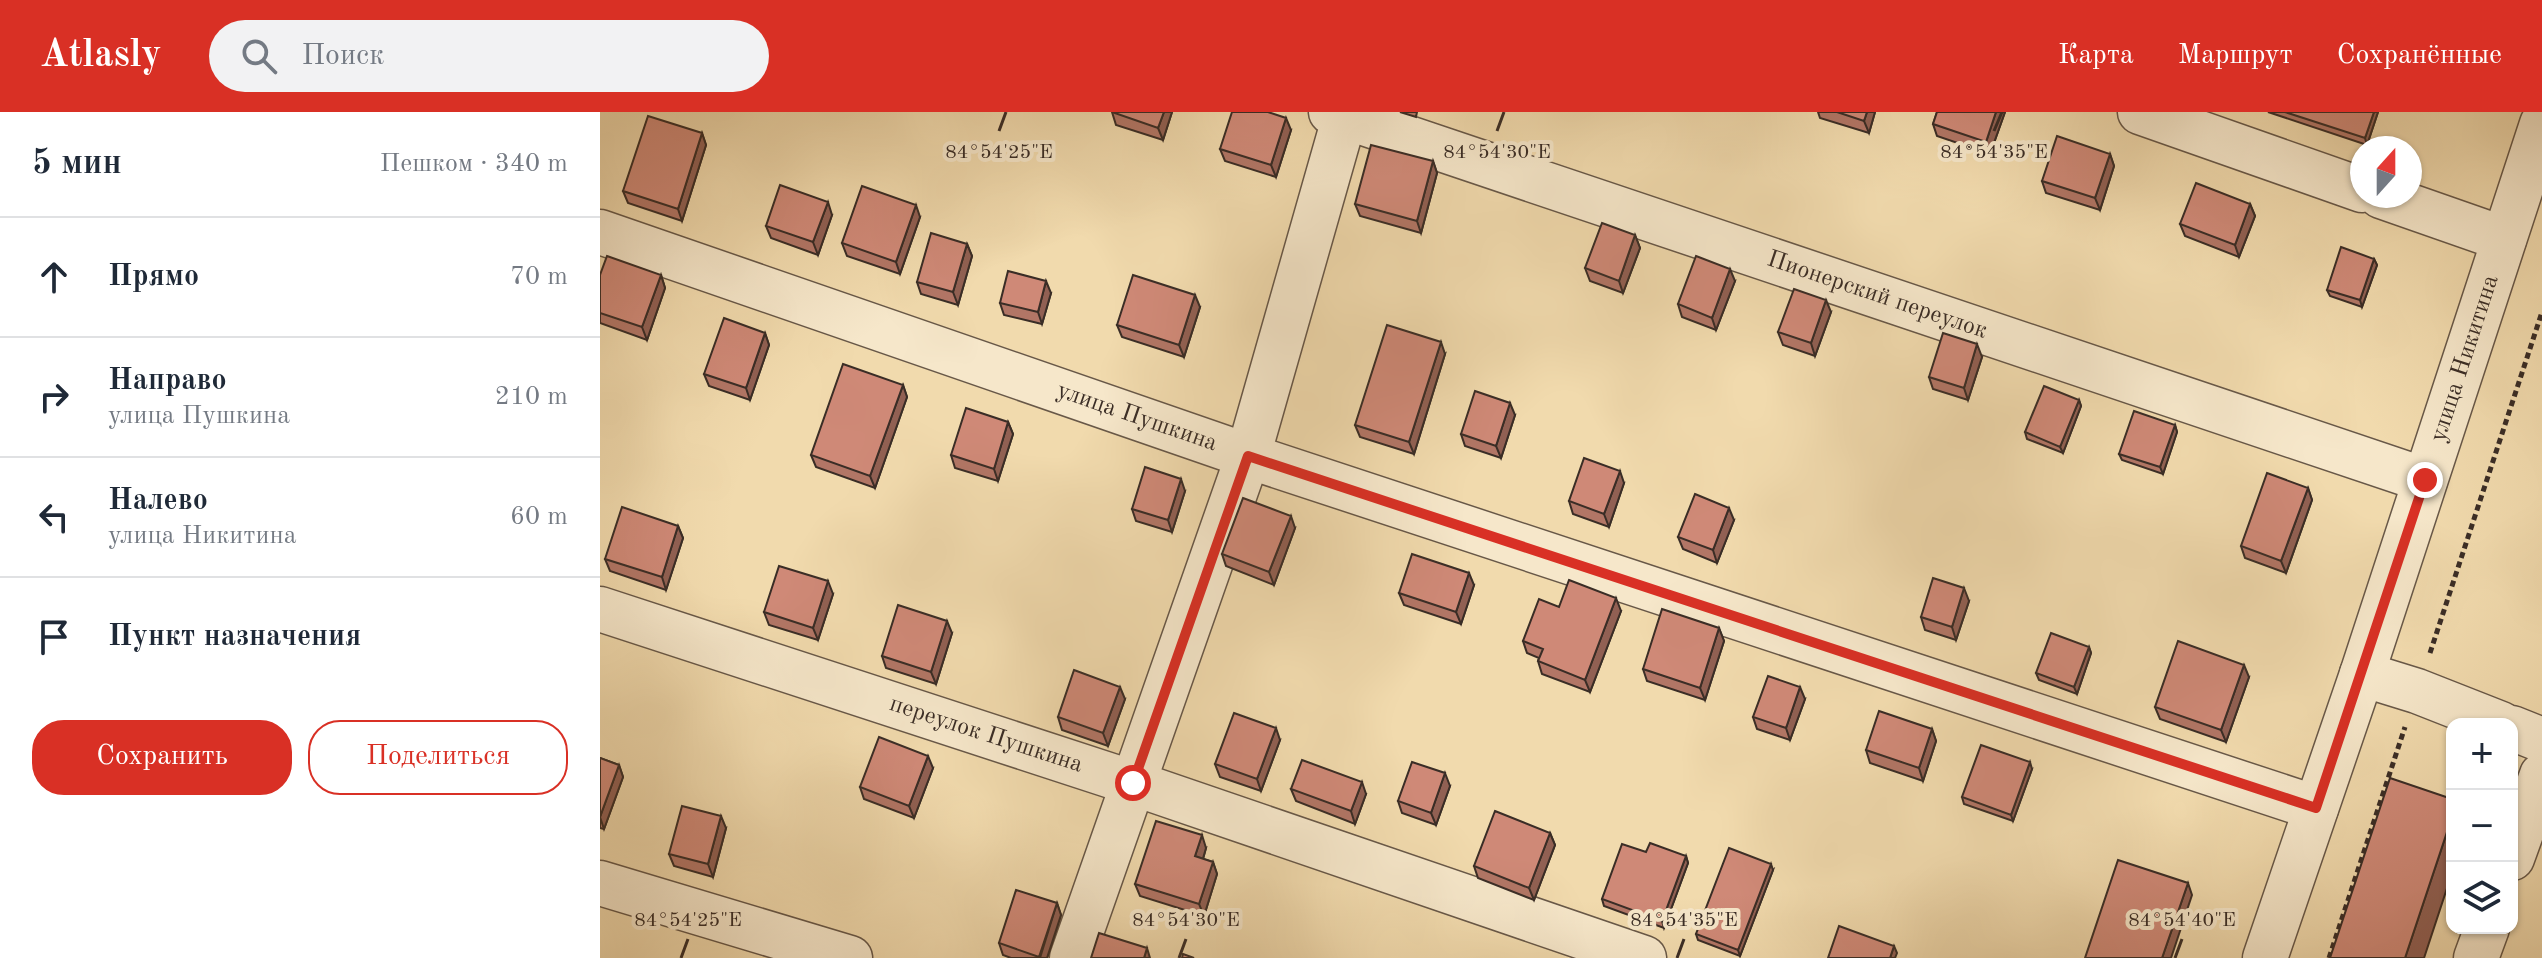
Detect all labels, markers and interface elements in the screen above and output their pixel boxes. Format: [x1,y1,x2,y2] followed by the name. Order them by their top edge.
[209,20,769,92] search box
[237,34,281,78] icon: search
[40,37,161,75] text: Atlasly
[301,41,384,71] text: Поиск
[2058,42,2134,70] text: Карта
[2178,42,2293,70] text: Маршрут
[2337,42,2502,70] text: Сохранённые
[2350,136,2422,208] north arrow
[945,143,1053,163] text: 84°54'25"E
[1443,143,1551,163] text: 84°54'30"E
[1940,143,2048,163] text: 84°54'35"E
[32,147,122,181] text: 5 мин
[380,151,568,177] text: Пешком · 340 m
[1764,248,1990,344] street label: Пионерский переулок
[32,255,76,299] icon: ahead
[108,262,199,292] text: Прямо
[510,264,568,290] text: 70 m
[2427,272,2504,445] street label: улица Никитина
[108,366,227,396] text: Направо
[32,375,76,419] icon: right
[1053,379,1220,456] street label: улица Пушкина
[495,384,568,410] text: 210 m
[108,403,290,429] text: улица Пушкина
[2407,462,2443,498] route end
[108,486,208,516] text: Налево
[32,495,76,539] icon: left
[510,504,568,530] text: 60 m
[108,523,297,549] text: улица Никитина
[32,615,76,659] icon: arrive
[108,622,361,652] text: Пункт назначения
[886,692,1086,778] street label: переулок Пушкина
[2446,718,2518,934] map controls
[2446,718,2518,790] button: +
[32,720,292,795] button: Сохранить
[308,720,568,795] button: Поделиться
[1115,765,1151,801] route start
[2446,790,2518,862] button: −
[2446,862,2518,934] button: layers
[634,911,742,931] text: 84°54'25"E
[1132,911,1240,931] text: 84°54'30"E
[1630,911,1738,931] text: 84°54'35"E
[2128,911,2236,931] text: 84°54'40"E

